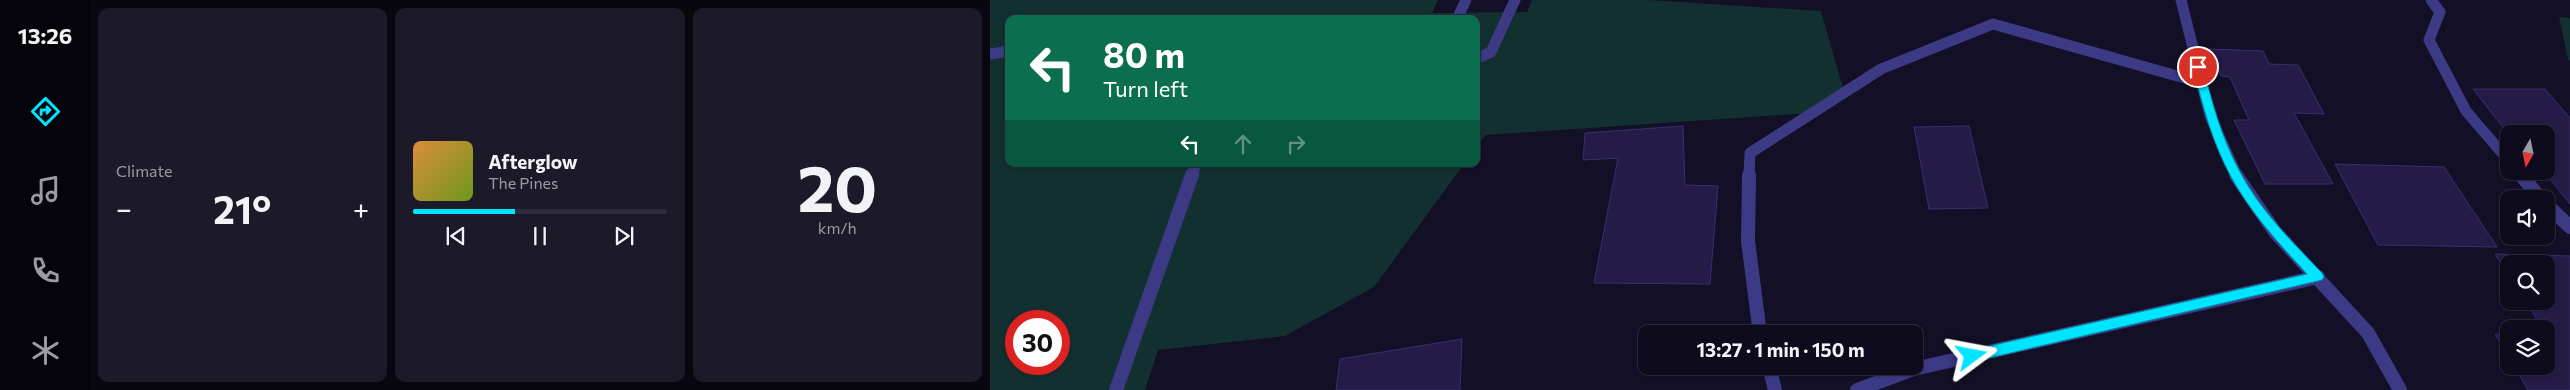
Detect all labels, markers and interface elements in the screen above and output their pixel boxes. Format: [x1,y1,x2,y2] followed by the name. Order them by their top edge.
[18,22,72,49] text: 13:26
[1103,32,1185,75] text: 80 m
[1020,35,1085,100] icon: left
[2177,46,2219,88] pin
[2184,53,2212,81] icon: arrive
[1103,75,1188,102] text: Turn left
[28,94,63,129] icon: directions
[2500,125,2555,180] north arrow
[2500,125,2555,375] map controls
[1176,130,1204,158] icon: left
[1229,130,1257,158] icon: ahead
[1282,130,1310,158] icon: right
[797,146,877,225] text: 20
[488,150,578,173] text: Afterglow
[116,161,172,180] text: Climate
[28,173,63,208] icon: music
[488,173,558,192] text: The Pines
[213,185,271,232] text: 21°
[2500,190,2555,245] button: sound
[116,191,132,225] text: −
[353,191,369,225] text: +
[818,218,857,237] text: km/h
[442,222,470,250] icon: previous
[526,222,554,250] icon: pause
[610,222,638,250] icon: next
[28,253,63,288] icon: phone
[2500,255,2555,310] button: search
[1005,310,1070,375] speed limit sign: 30
[2500,320,2555,375] button: layers
[1945,329,1997,381] position arrow
[28,333,63,368] icon: climate
[1697,338,1865,361] text: 13:27 · 1 min · 150 m

